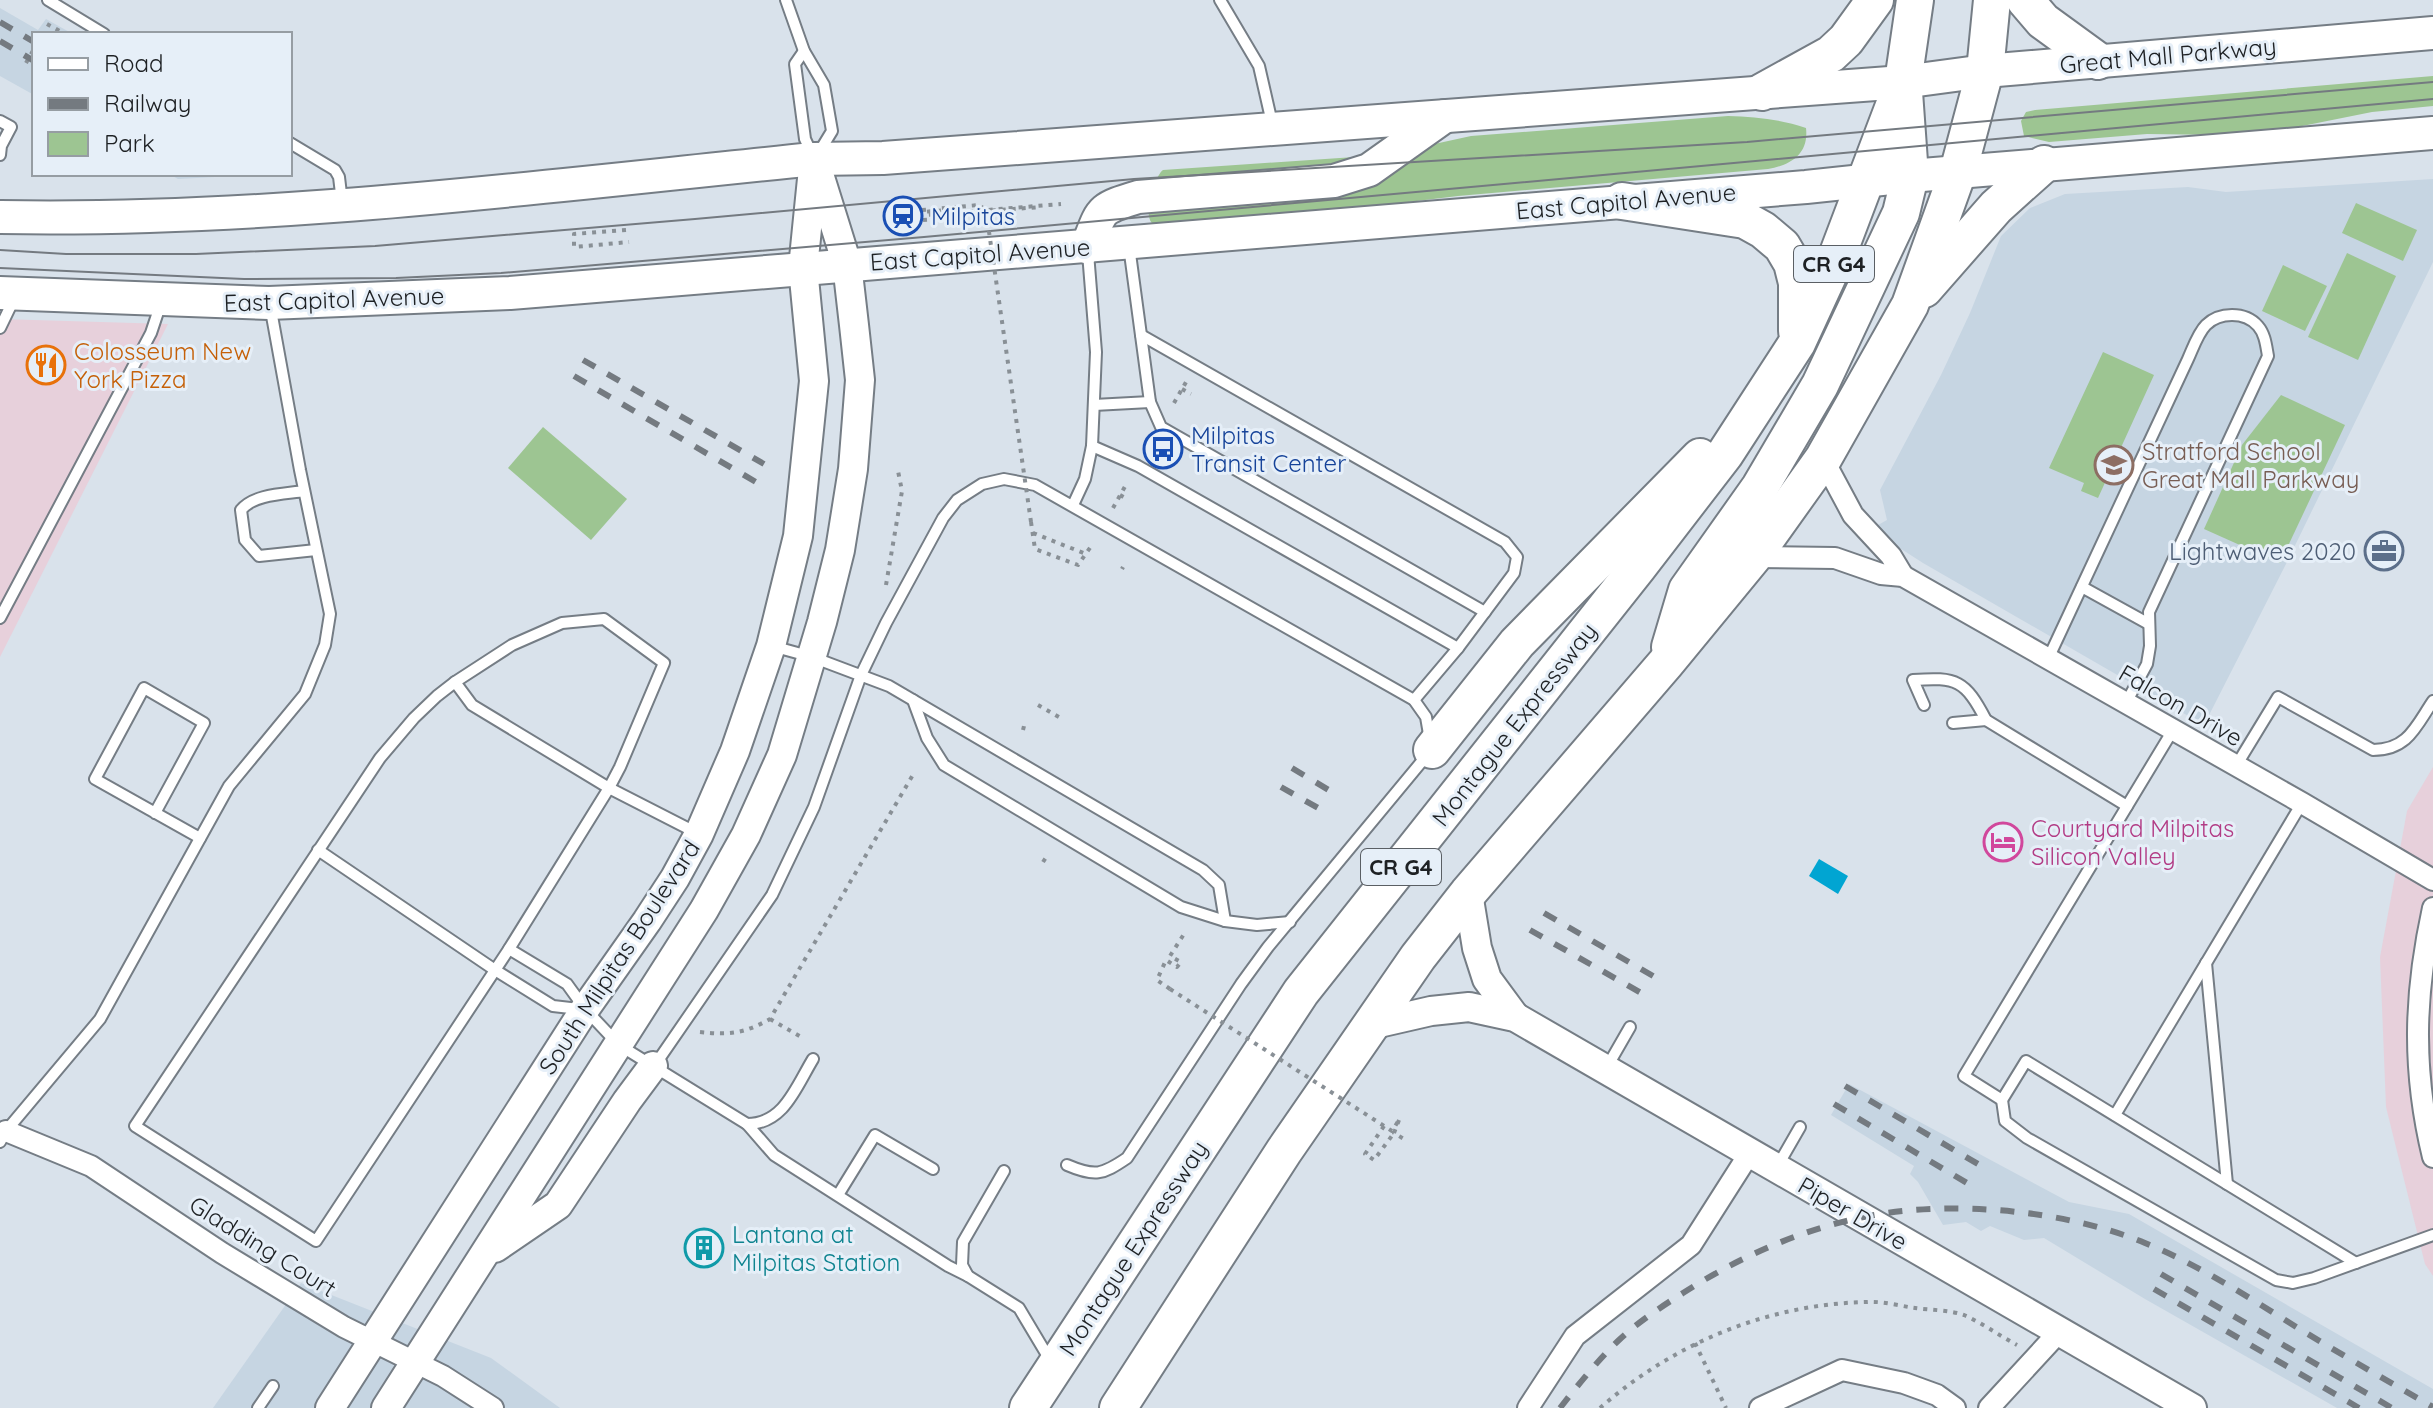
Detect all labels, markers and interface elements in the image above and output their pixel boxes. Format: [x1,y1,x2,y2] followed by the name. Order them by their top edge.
[2058,31,2278,79] street label: Great Mall Parkway
[32,32,292,176] legend
[104,48,164,78] text: Road
[104,88,191,118] text: Railway
[104,128,155,158] text: Park
[1515,176,1737,226] street label: East Capitol Avenue
[882,195,924,237] station icon: Milpitas
[931,201,1015,231] place label: Milpitas
[869,231,1091,277] street label: East Capitol Avenue
[1794,246,1874,282] road number: CR G4
[223,280,445,318] street label: East Capitol Avenue
[74,336,251,394] place label: Colosseum New York Pizza
[25,344,67,386] restaurant icon: Colosseum New York Pizza
[1191,420,1346,478] place label: Milpitas Transit Center
[1142,428,1184,470] bus stop icon: Milpitas Transit Center
[2142,436,2359,494] place label: Stratford School Great Mall Parkway
[2093,444,2135,486] school or university icon: Stratford School Great Mall Parkway
[2363,530,2405,572] office icon: Lightwaves 2020
[2169,536,2356,566] place label: Lightwaves 2020
[1425,616,1603,832] street label: Montague Expressway
[2114,657,2248,753] street label: Falcon Drive
[2031,813,2234,871] place label: Courtyard Milpitas Silicon Valley
[1982,821,2024,863] hotel icon: Courtyard Milpitas Silicon Valley
[532,834,706,1080] street label: South Milpitas Boulevard
[1361,849,1441,885] road number: CR G4
[1052,1135,1214,1361] street label: Montague Expressway
[1793,1170,1913,1256] street label: Piper Drive
[184,1189,342,1303] street label: Gladding Court
[732,1219,900,1277] place label: Lantana at Milpitas Station
[683,1227,725,1269] building icon: Lantana at Milpitas Station

